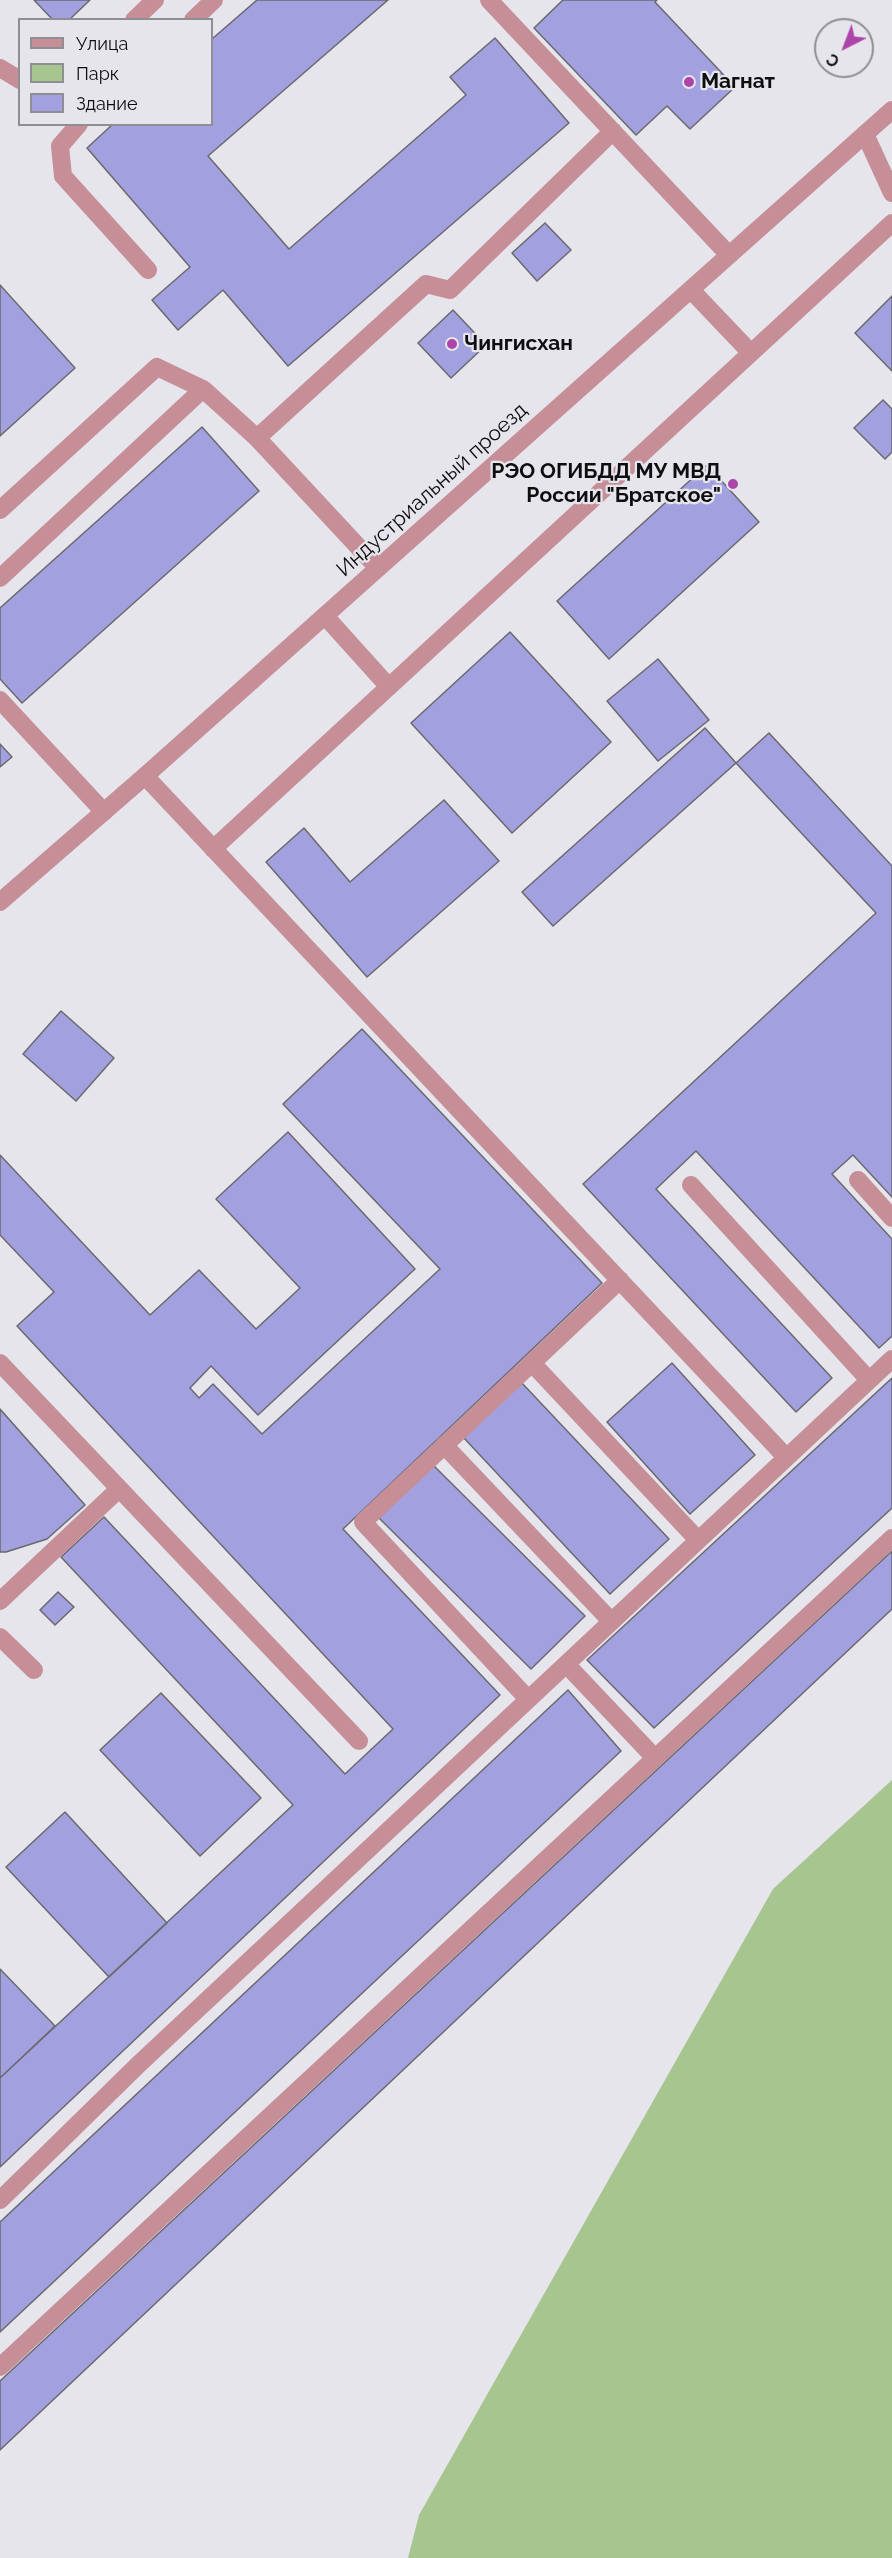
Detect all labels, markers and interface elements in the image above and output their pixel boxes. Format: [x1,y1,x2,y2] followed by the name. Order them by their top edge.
[18,18,213,126] legend
[814,18,874,78] north arrow
[76,33,128,54] text: Улица
[823,50,843,71] text: С
[76,63,119,84] text: Парк
[701,69,775,95] place label: Магнат
[682,75,696,89] marker: Магнат
[76,93,138,114] text: Здание
[464,331,573,357] place label: Чингисхан
[445,337,459,351] marker: Чингисхан
[331,398,533,582] street label: Индустриальный проезд
[491,459,721,509] place label: РЭО ОГИБДД МУ МВД России "Братское"
[726,477,740,491] marker: РЭО ОГИБДД МУ МВД России "Братское"

